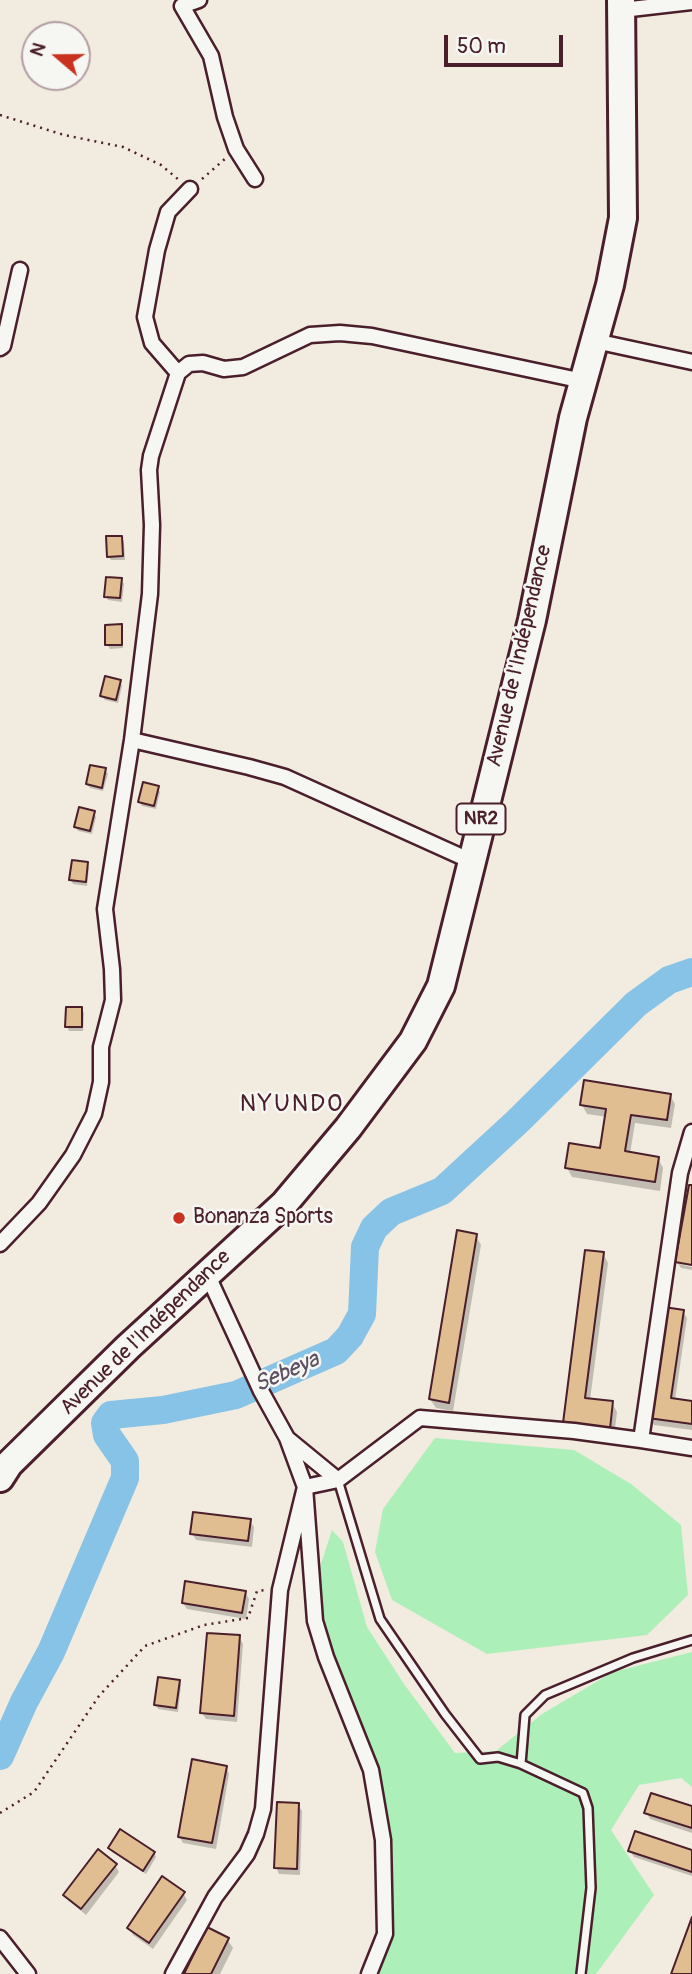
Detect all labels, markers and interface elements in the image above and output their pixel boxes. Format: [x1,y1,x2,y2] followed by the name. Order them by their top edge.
[21,21,91,91] north arrow
[447,21,566,65] scale bar
[457,33,506,60] text: 50 m
[25,39,52,60] text: N
[482,543,558,769] street label: Avenue de l'Indépendance
[456,804,505,834] road number: NR2
[240,1091,344,1119] district label: NYUNDO
[193,1205,333,1231] place label: Bonanza Sports
[171,1210,187,1226] marker: Bonanza Sports
[56,1245,236,1421] street label: Avenue de l'Indépendance
[250,1347,324,1399] water label: Sebeya

